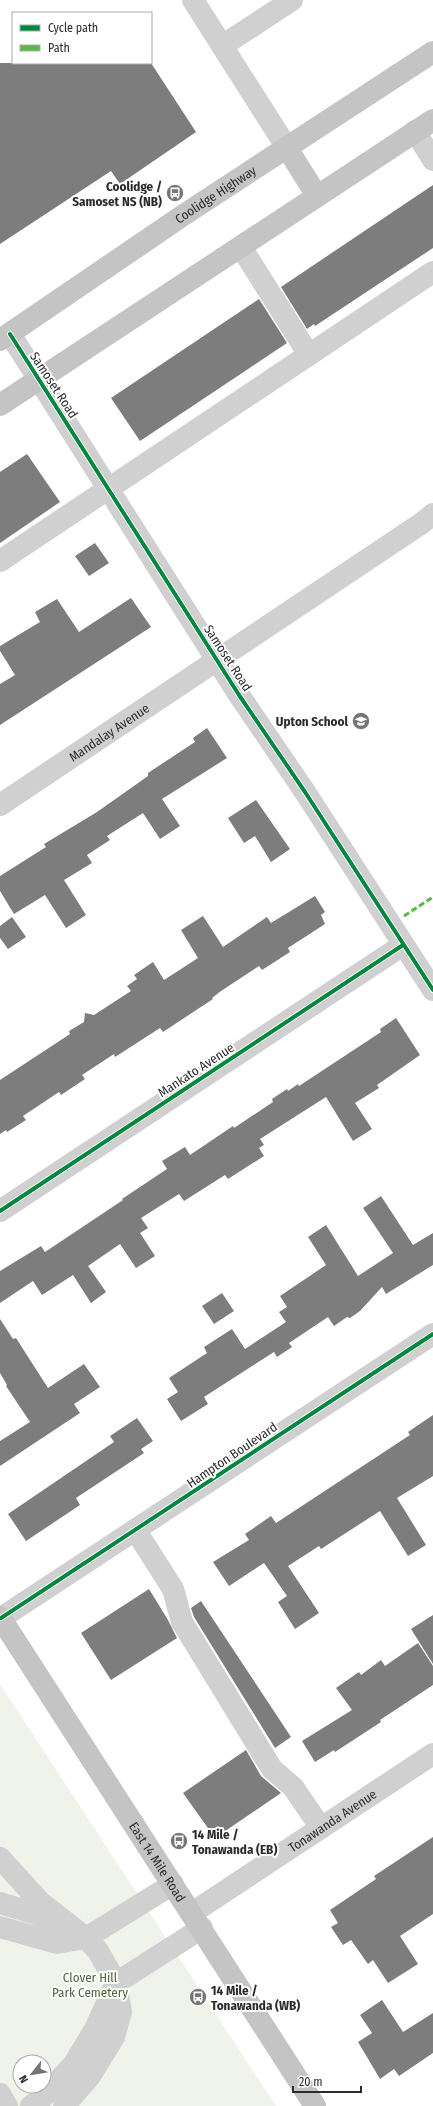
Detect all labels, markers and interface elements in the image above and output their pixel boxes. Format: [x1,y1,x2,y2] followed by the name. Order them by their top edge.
[12,12,152,64] legend
[48,21,98,35] text: Cycle path
[48,41,70,55] text: Path
[172,162,259,226] street label: Coolidge Highway
[72,179,162,209] place label: Coolidge / Samoset NS (NB)
[165,183,185,203] bus stop icon: Coolidge / Samoset NS (NB)
[27,349,81,421] street label: Samoset Road
[201,622,255,694] street label: Samoset Road
[66,700,152,764] street label: Mandalay Avenue
[351,711,371,731] school or university icon: Upton School
[276,714,348,729] place label: Upton School
[155,1040,237,1100] street label: Mankato Avenue
[184,1419,280,1491] street label: Hampton Boulevard
[285,1786,379,1855] street label: Tonawanda Avenue
[126,1819,189,1904] street label: East 14 Mile Road
[192,1827,277,1857] place label: 14 Mile / Tonawanda (EB)
[169,1831,189,1851] bus stop icon: 14 Mile / Tonawanda (EB)
[52,1970,128,2000] park label: Clover Hill Park Cemetery
[211,1983,300,2013] place label: 14 Mile / Tonawanda (WB)
[188,1987,208,2007] bus stop icon: 14 Mile / Tonawanda (WB)
[12,2054,52,2094] north arrow
[293,2068,361,2094] scale bar
[17,2073,31,2085] text: N
[299,2075,323,2089] text: 20 m

